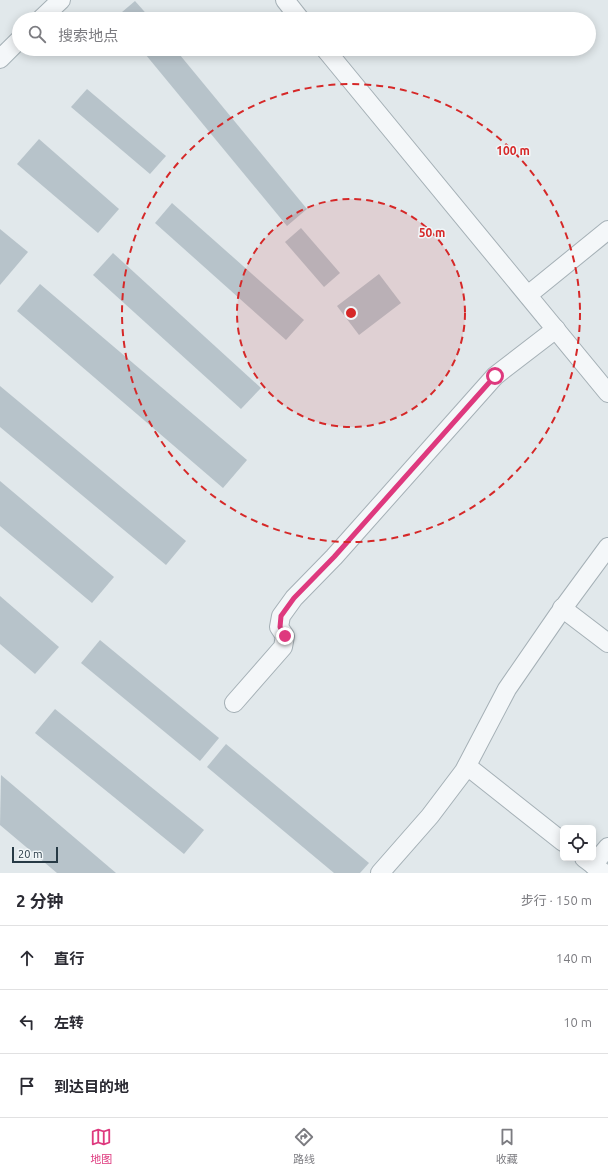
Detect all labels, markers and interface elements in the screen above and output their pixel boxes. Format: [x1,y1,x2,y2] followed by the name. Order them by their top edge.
[12,12,596,56] search box
[26,23,48,45] icon: search
[58,27,118,44] text: 搜索地点
[496,144,530,157] text: 100 m
[419,226,445,239] text: 50 m
[344,306,358,320] centre of rings
[486,367,504,385] route start
[276,627,294,645] route end
[560,825,596,861] map controls
[560,825,596,861] button: locate
[12,845,58,864] scale bar
[18,848,42,860] text: 20 m
[16,891,64,910] text: 2 分钟
[521,893,592,907] text: 步行 · 150 m
[16,947,38,969] icon: ahead
[54,950,84,967] text: 直行
[556,951,592,965] text: 140 m
[16,1011,38,1033] icon: left
[54,1014,84,1031] text: 左转
[563,1015,592,1029] text: 10 m
[16,1075,38,1097] icon: arrive
[54,1078,129,1095] text: 到达目的地
[90,1126,112,1166] tab: 地图
[293,1126,315,1166] tab: 路线
[496,1126,518,1166] tab: 收藏

